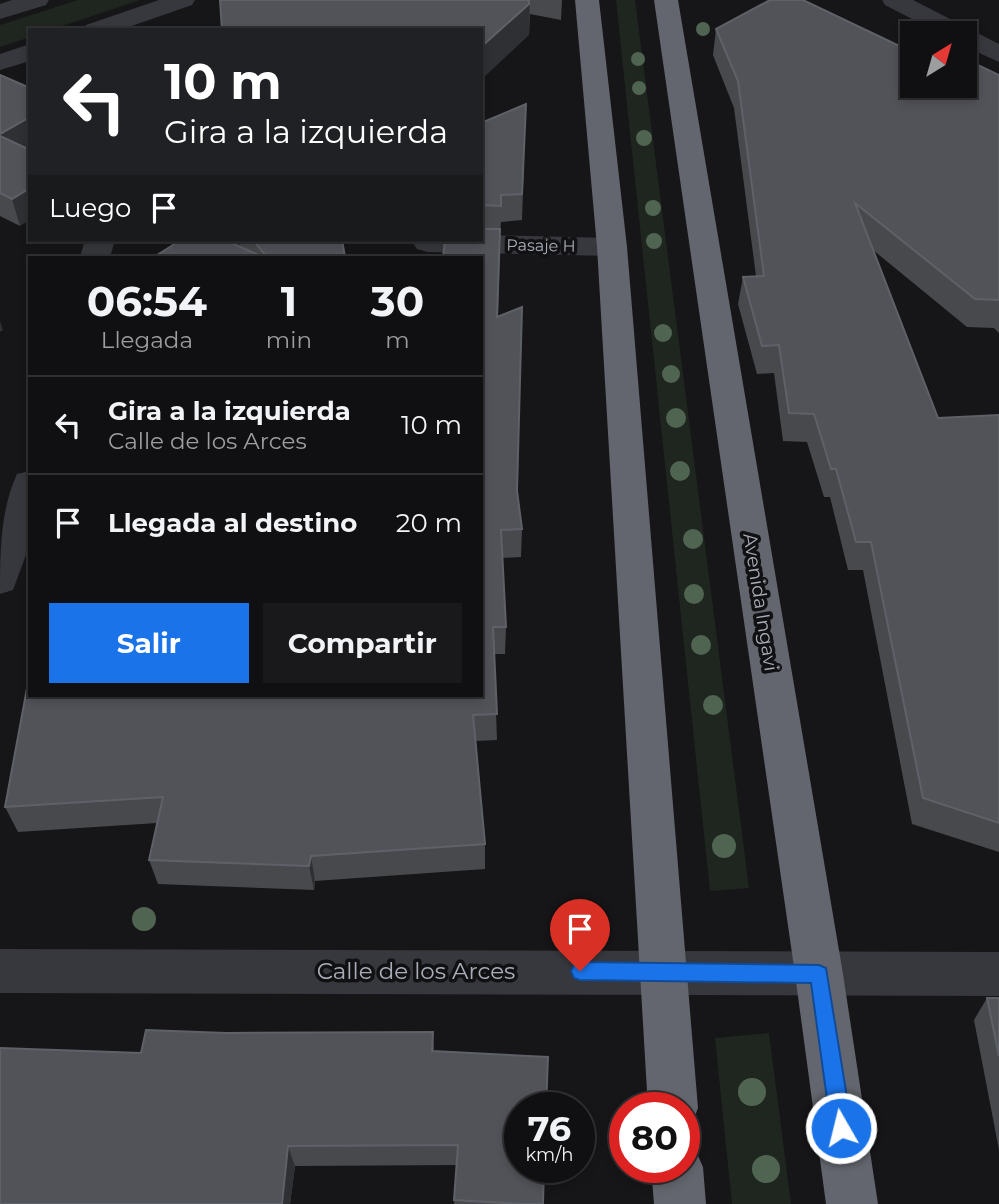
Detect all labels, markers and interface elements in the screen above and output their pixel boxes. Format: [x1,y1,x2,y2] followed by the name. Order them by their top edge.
[900,21,976,98] north arrow
[900,21,977,98] map controls
[164,52,282,111] text: 10 m
[49,56,140,147] icon: left
[164,112,448,151] text: Gira a la izquierda
[145,189,183,227] icon: arrive
[49,192,131,224] text: Luego
[506,235,576,256] street label: Pasaje H
[87,275,207,327] text: 06:54
[281,275,297,327] text: 1
[371,275,424,327] text: 30
[101,326,193,354] text: Llegada
[266,326,312,354] text: min
[385,326,410,354] text: m
[108,395,351,427] text: Gira a la izquierda
[49,406,87,444] icon: left
[401,409,462,441] text: 10 m
[108,427,307,455] text: Calle de los Arces
[49,504,87,542] icon: arrive
[108,507,357,539] text: Llegada al destino
[396,507,462,539] text: 20 m
[738,531,783,673] street label: Avenida Ingavi
[49,603,249,683] button: Salir
[263,603,462,683] button: Compartir
[550,899,610,971] pin
[561,910,599,948] icon: arrive
[317,957,515,985] street label: Calle de los Arces
[804,1091,878,1165] position arrow
[609,1092,700,1183] speed limit sign: 80
[528,1107,571,1150] text: 76
[525,1144,574,1166] text: km/h

